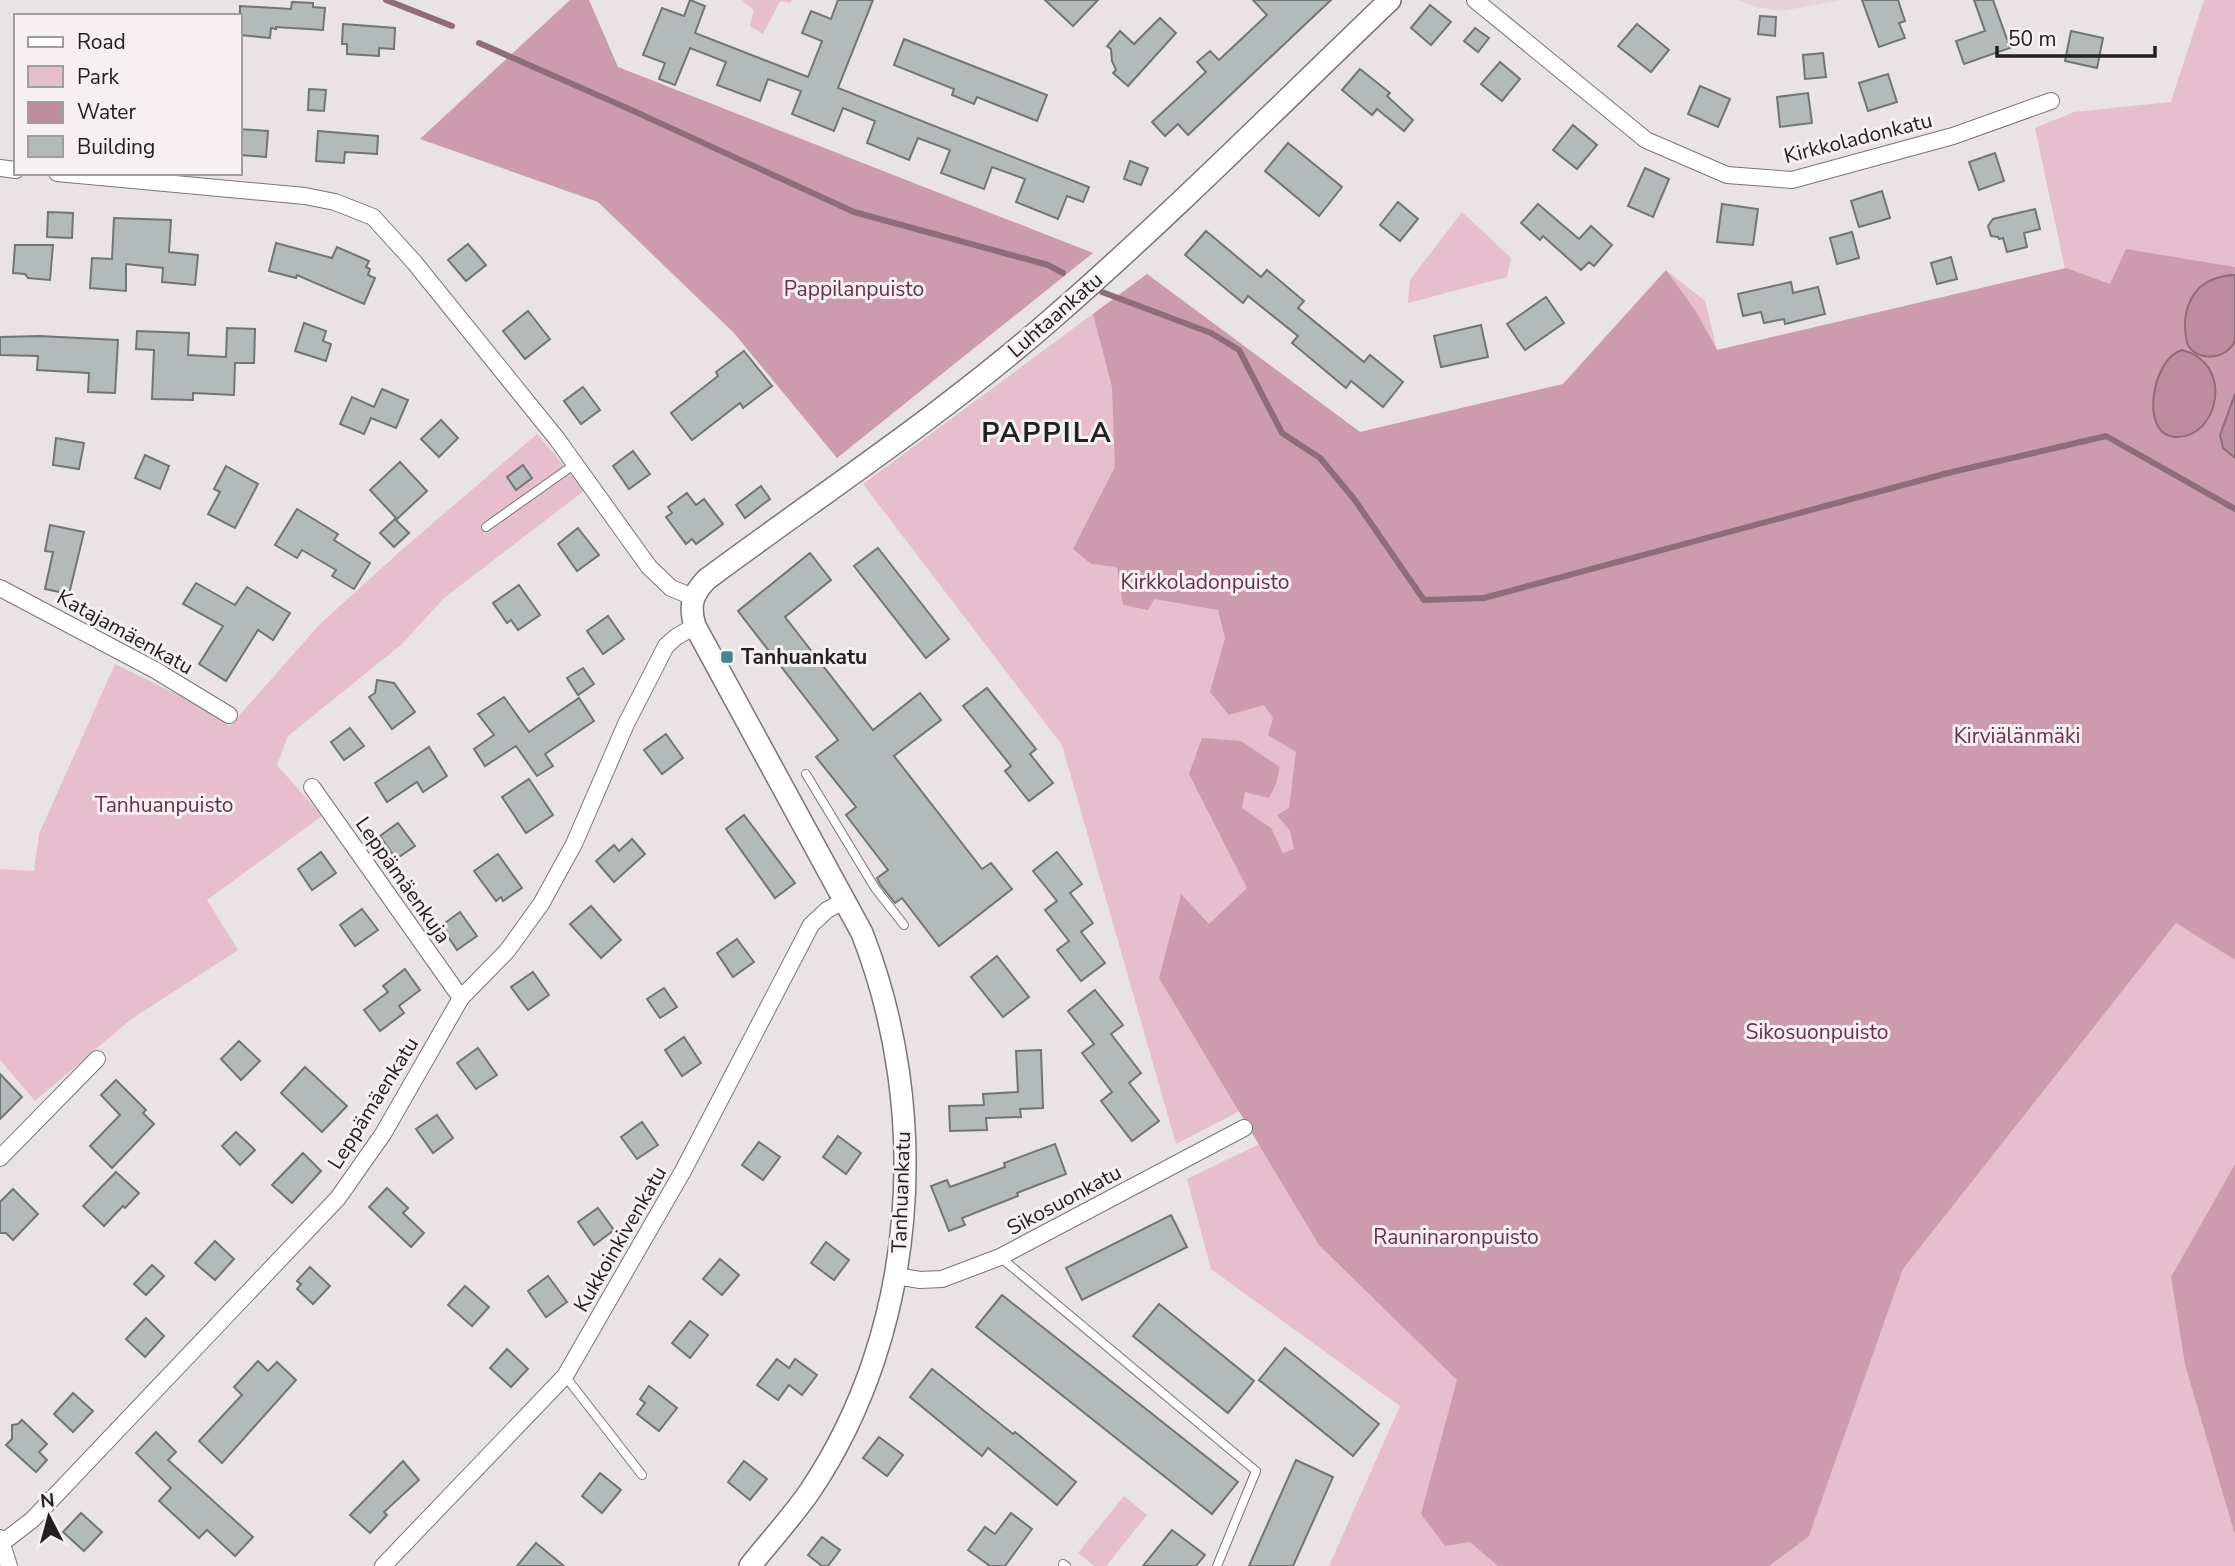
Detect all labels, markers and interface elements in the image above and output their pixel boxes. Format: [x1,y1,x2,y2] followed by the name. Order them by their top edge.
[14,14,242,175] legend
[1997,14,2154,58] scale bar
[2008,25,2057,53] text: 50 m
[77,28,126,56] text: Road
[77,63,119,91] text: Park
[77,98,136,126] text: Water
[1781,106,1935,170] street label: Kirkkoladonkatu
[77,133,155,161] text: Building
[1002,266,1108,364] street label: Luhtaankatu
[784,275,924,303] park label: Pappilanpuisto
[981,414,1113,452] district label: PAPPILA
[1121,568,1289,596] park label: Kirkkoladonpuisto
[52,583,198,681] street label: Katajamäenkatu
[741,643,867,671] place label: Tanhuankatu
[719,649,735,665] marker: Tanhuankatu
[1954,722,2080,750] park label: Kirviälänmäki
[95,791,233,819] park label: Tanhuanpuisto
[349,811,457,949] street label: Leppämäenkuja
[1746,1018,1889,1046] park label: Sikosuonpuisto
[321,1032,425,1174] street label: Leppämäenkatu
[885,1131,917,1253] street label: Tanhuankatu
[1002,1158,1126,1242] street label: Sikosuonkatu
[567,1161,673,1317] street label: Kukkoinkivenkatu
[1373,1223,1539,1251] park label: Rauninaronpuisto
[14,1482,84,1552] north arrow
[39,1487,56,1515] text: N

